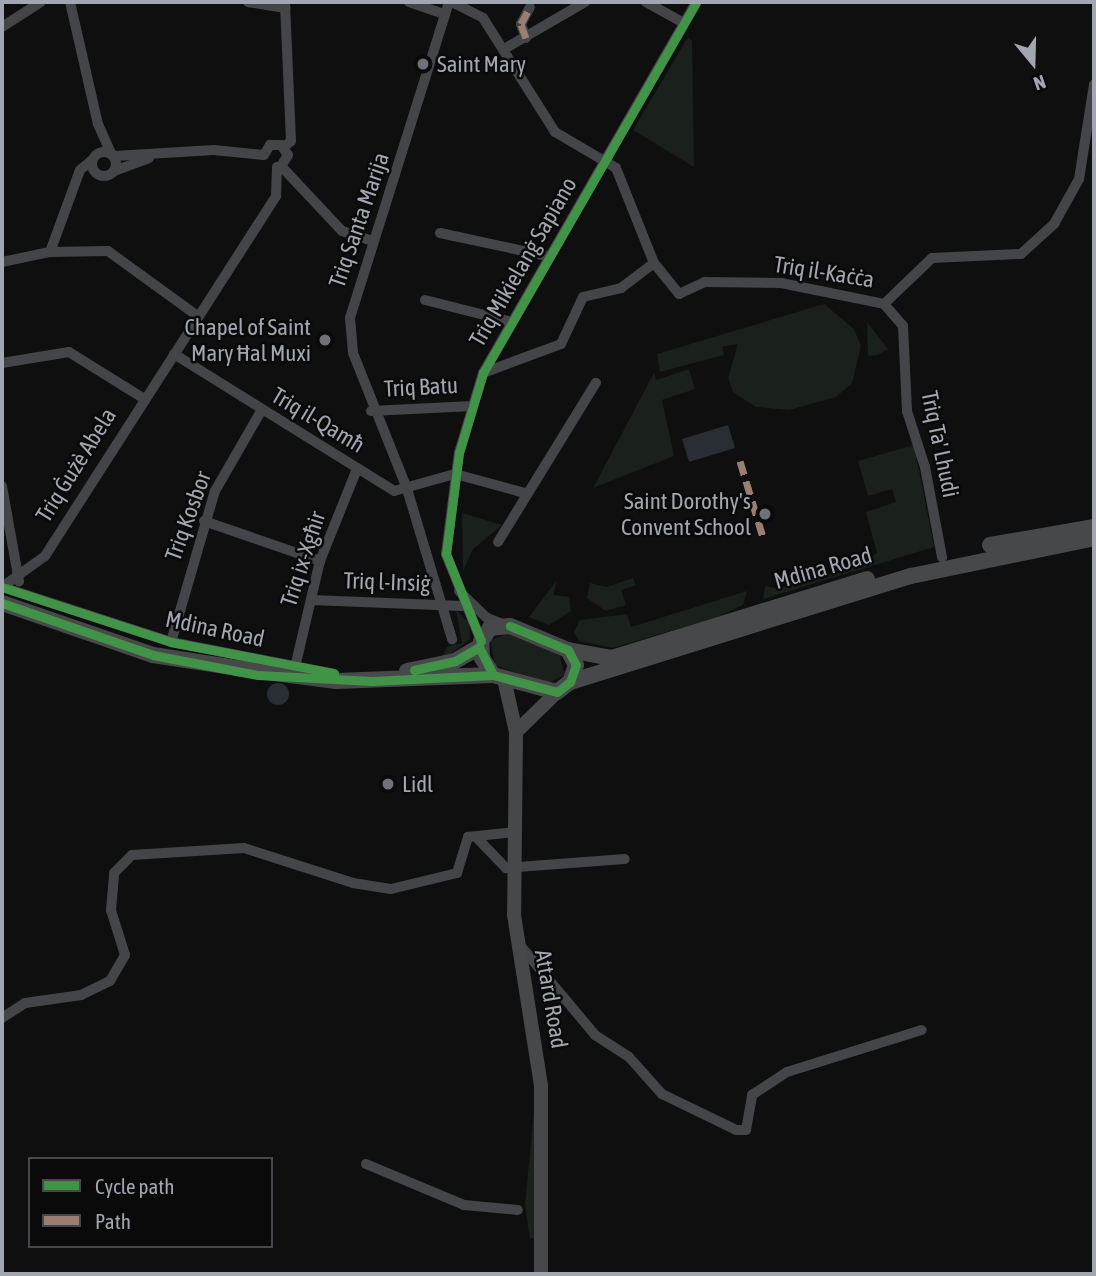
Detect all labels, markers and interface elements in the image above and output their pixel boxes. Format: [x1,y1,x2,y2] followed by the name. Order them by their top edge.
[998,28,1068,98] north arrow
[437,50,526,78] place label: Saint Mary
[415,56,431,72] marker: Saint Mary
[1031,71,1049,95] text: N
[323,149,395,291] street label: Triq Santa Marija
[463,172,583,352] street label: Triq Mikielanġ Sapiano
[772,250,876,294] street label: Triq il-Kaċċa
[184,313,311,367] place label: Chapel of Saint Mary Ħal Muxi
[317,332,333,348] marker: Chapel of Saint Mary Ħal Muxi
[383,371,459,403] street label: Triq Batu
[266,381,370,459] street label: Triq il-Qamħ
[915,388,965,500] street label: Triq Ta' Lhudi
[30,403,122,527] street label: Triq Ġużè Abela
[159,468,217,564] street label: Triq Kosbor
[621,487,751,541] place label: Saint Dorothy's Convent School
[757,506,773,522] marker: Saint Dorothy's Convent School
[275,508,331,610] street label: Triq ix-Xgħir
[771,541,875,595] street label: Mdina Road
[343,567,431,597] street label: Triq l-Insiġ
[163,605,267,653] street label: Mdina Road
[402,770,433,798] place label: Lidl
[380,776,396,792] marker: Lidl
[529,947,573,1051] street label: Attard Road
[28,1157,273,1248] legend
[95,1174,174,1198] text: Cycle path
[95,1209,131,1233] text: Path

